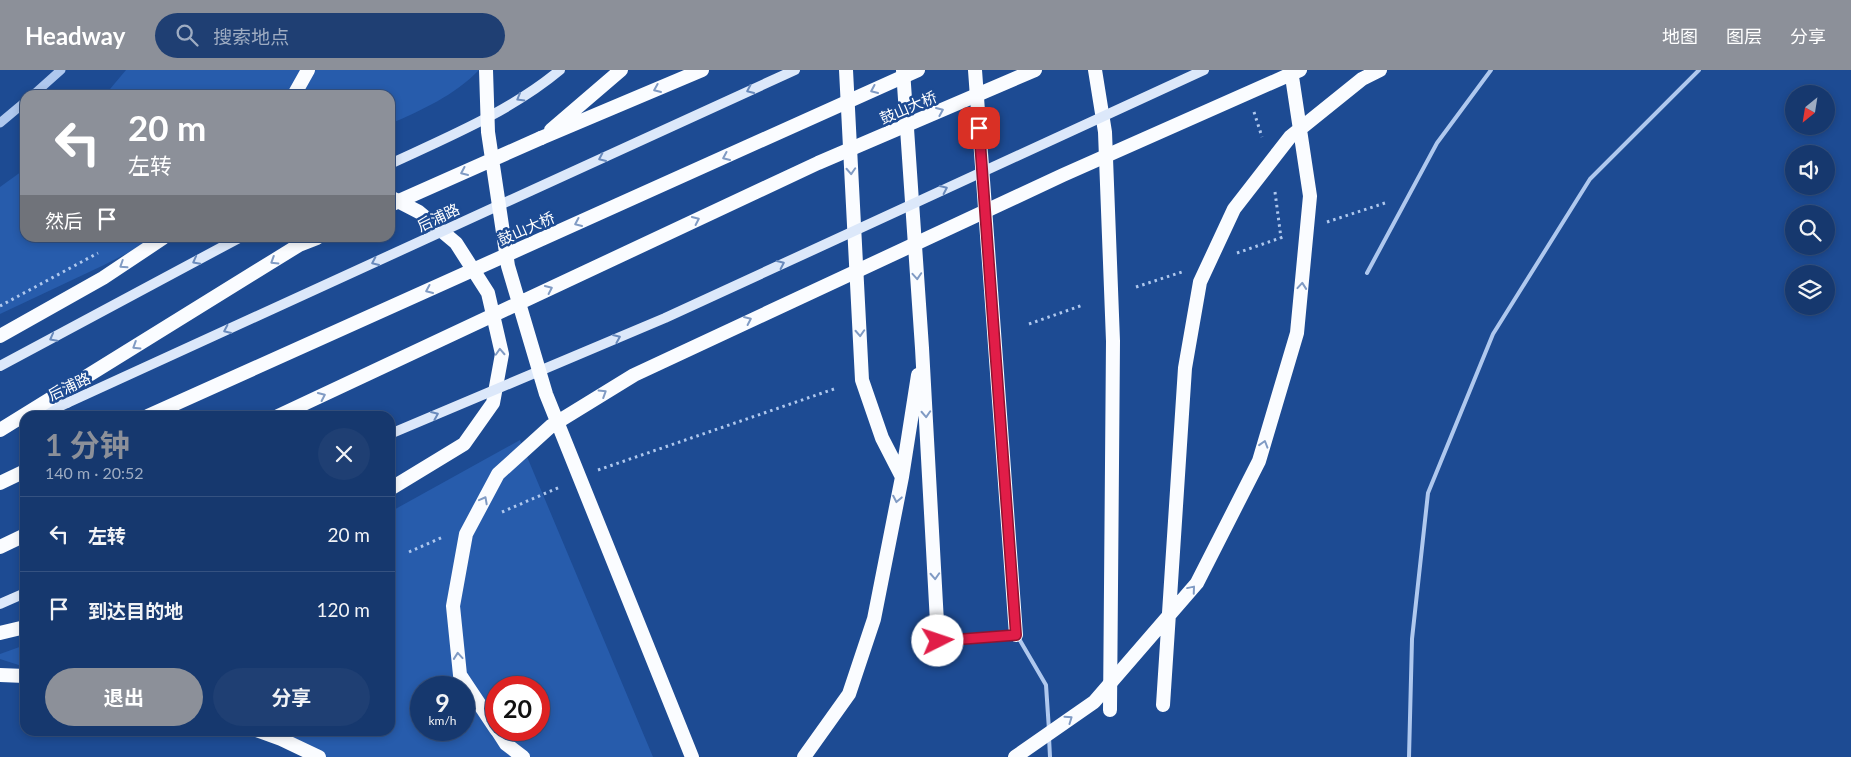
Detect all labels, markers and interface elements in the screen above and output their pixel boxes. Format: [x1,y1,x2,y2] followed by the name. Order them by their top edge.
[155,13,505,58] search box
[25,21,125,50] text: Headway
[173,21,201,49] icon: search
[213,25,289,48] text: 搜索地点
[1662,25,1698,47] text: 地图
[1726,25,1762,47] text: 图层
[1790,25,1826,47] text: 分享
[653,83,662,93] one-way arrow
[746,84,755,95] one-way arrow
[870,84,879,94] one-way arrow
[1785,85,1835,135] north arrow
[1785,85,1835,315] map controls
[877,87,939,127] street label: 鼓山大桥
[517,91,526,101] one-way arrow
[128,106,206,148] text: 20 m
[935,106,944,117] one-way arrow
[958,107,1000,149] pin
[45,110,110,175] icon: left
[965,114,993,142] icon: arrive
[1785,145,1835,195] button: sound
[722,150,731,161] one-way arrow
[128,152,172,179] text: 左转
[598,152,607,162] one-way arrow
[460,166,469,177] one-way arrow
[846,167,857,175] one-way arrow
[939,186,948,196] one-way arrow
[414,199,462,235] street label: 后浦路
[93,205,121,233] icon: arrive
[1785,205,1835,255] button: search
[495,208,557,248] street label: 鼓山大桥
[45,209,83,232] text: 然后
[691,216,700,227] one-way arrow
[574,217,583,228] one-way arrow
[192,254,201,264] one-way arrow
[271,254,280,264] one-way arrow
[371,256,380,266] one-way arrow
[120,259,129,268] one-way arrow
[776,260,785,271] one-way arrow
[1785,265,1835,315] button: layers
[912,272,923,280] one-way arrow
[1296,282,1307,290] one-way arrow
[425,283,434,294] one-way arrow
[544,285,553,296] one-way arrow
[743,316,752,327] one-way arrow
[223,323,232,334] one-way arrow
[854,330,865,338] one-way arrow
[49,332,58,342] one-way arrow
[612,334,621,344] one-way arrow
[132,340,141,349] one-way arrow
[495,348,506,356] one-way arrow
[45,368,93,404] street label: 后浦路
[598,390,607,400] one-way arrow
[317,392,326,402] one-way arrow
[921,410,932,418] one-way arrow
[430,411,439,422] one-way arrow
[45,426,130,462] text: 1 分钟
[318,428,370,480] button: close
[1259,440,1269,448] one-way arrow
[45,463,144,482] text: 140 m · 20:52
[893,495,903,504] one-way arrow
[478,496,488,505] one-way arrow
[45,520,73,548] icon: left
[327,523,370,546] text: 20 m
[88,524,126,547] text: 左转
[929,572,940,580] one-way arrow
[1186,586,1195,595] one-way arrow
[45,595,73,623] icon: arrive
[316,598,370,621] text: 120 m
[88,599,183,622] text: 到达目的地
[911,614,963,666] position arrow
[453,652,464,660] one-way arrow
[45,668,203,726] button: 退出
[213,668,370,726] button: 分享
[485,676,550,741] speed limit sign: 20
[435,687,450,717] text: 9
[428,713,457,728] text: km/h
[1063,716,1073,725] one-way arrow

